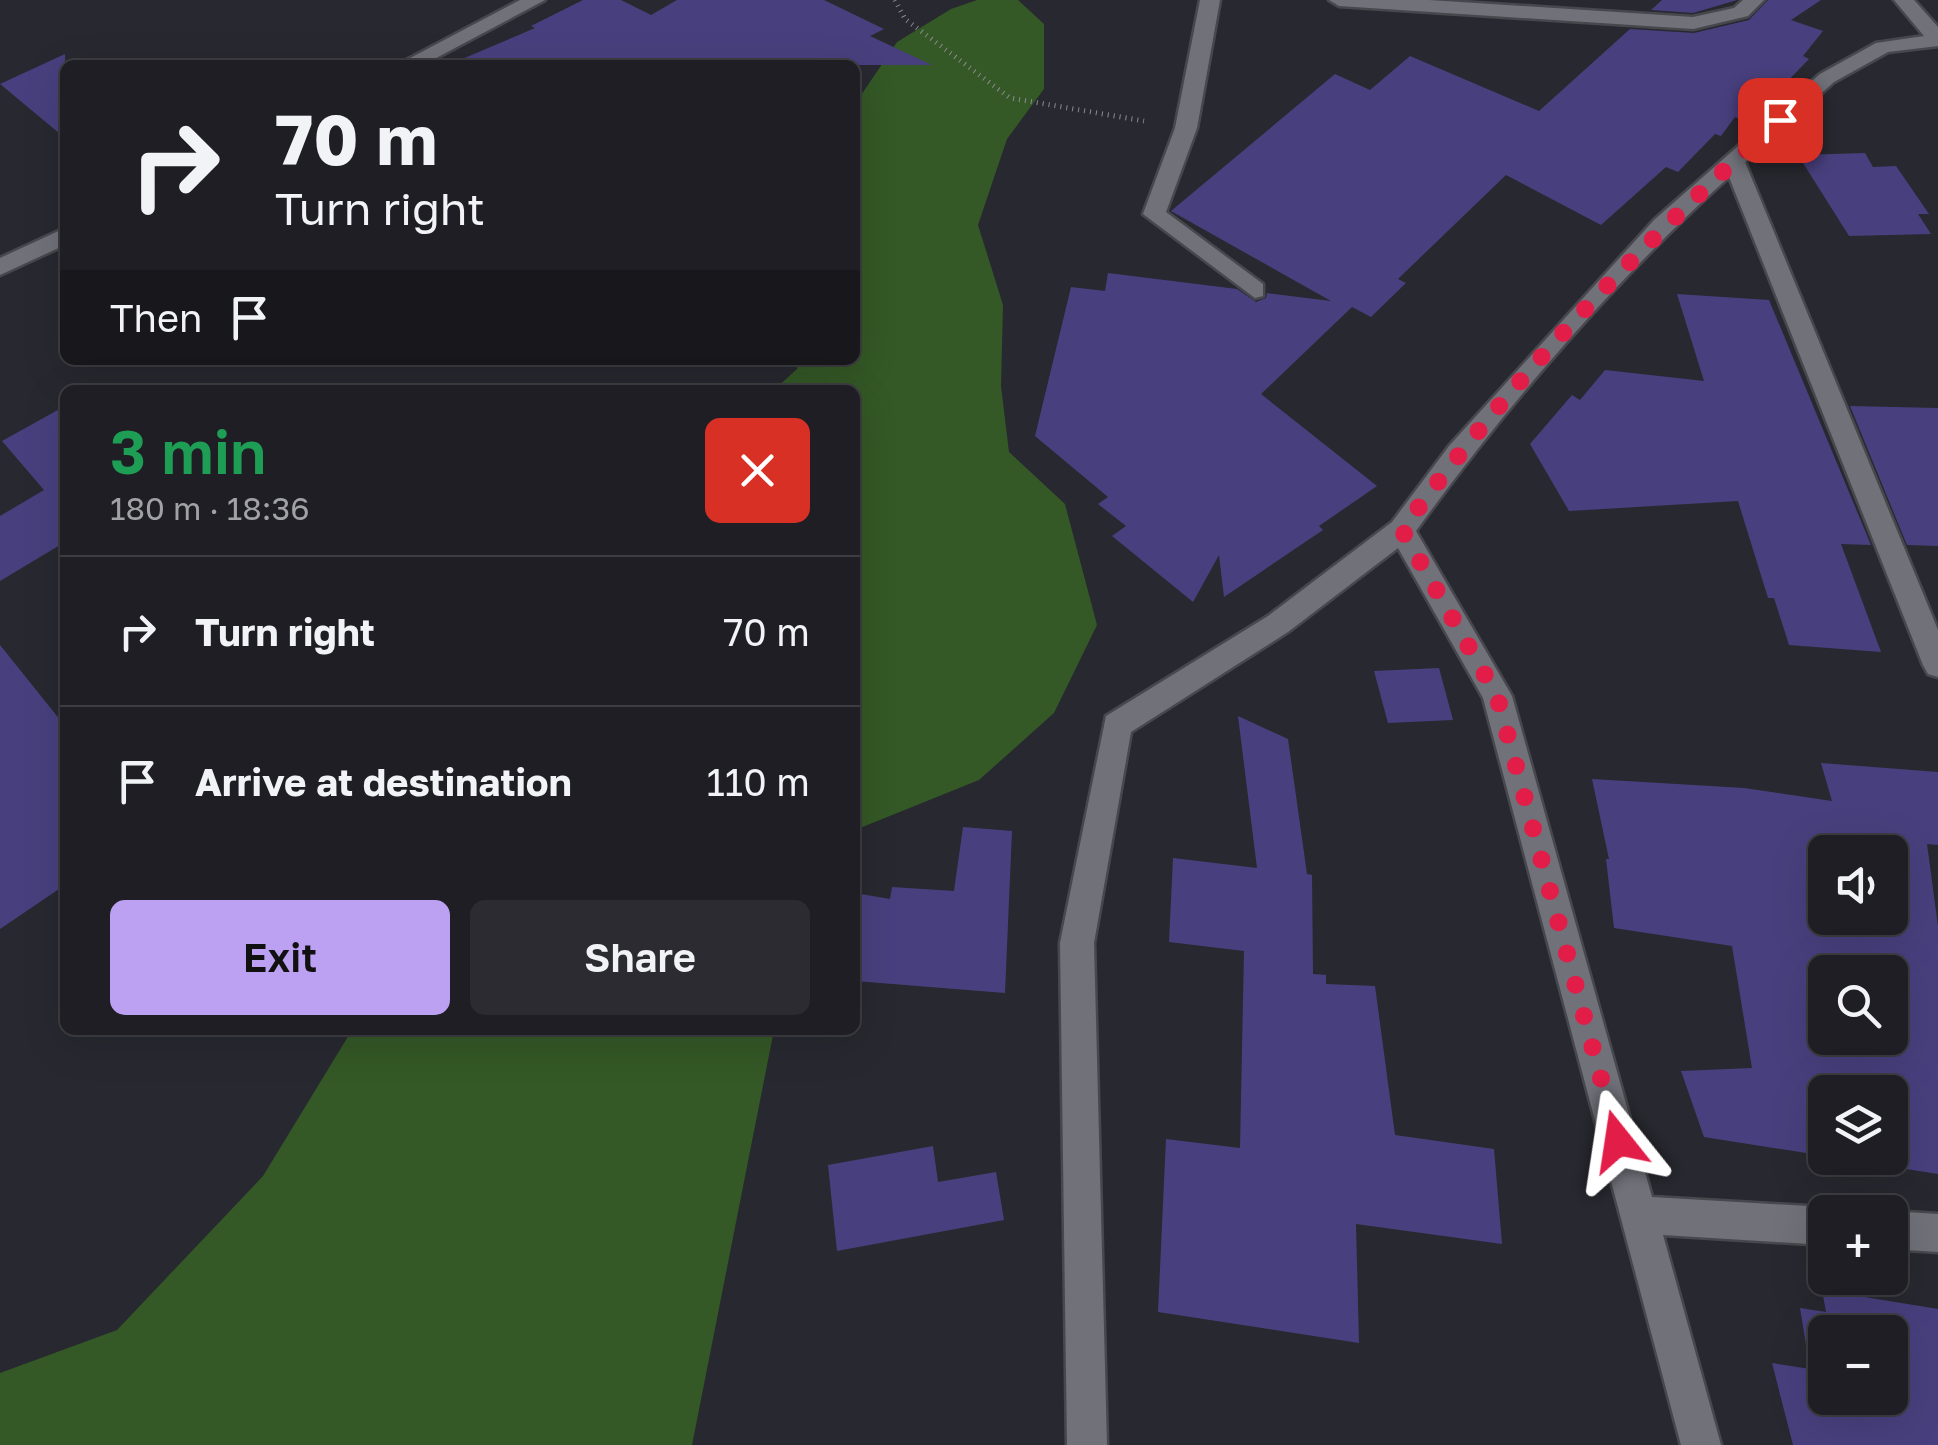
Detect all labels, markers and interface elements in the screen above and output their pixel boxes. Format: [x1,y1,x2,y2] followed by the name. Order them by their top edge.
[1738,78,1823,163] pin
[1753,93,1808,148] icon: arrive
[275,96,437,180] text: 70 m
[110,100,240,230] icon: right
[275,181,485,235] text: Turn right
[222,290,277,345] icon: arrive
[110,295,202,340] text: Then
[110,415,266,487] text: 3 min
[705,418,810,523] button: close
[110,489,310,527] text: 180 m · 18:36
[110,604,165,659] icon: right
[195,609,375,654] text: Turn right
[723,609,810,654] text: 70 m
[110,754,165,809] icon: arrive
[195,759,572,804] text: Arrive at destination
[706,759,810,804] text: 110 m
[1808,835,1908,1415] map controls
[1808,835,1908,935] button: sound
[110,900,450,1015] button: Exit
[470,900,810,1015] button: Share
[1808,955,1908,1055] button: search
[1808,1075,1908,1175] button: layers
[1566,1089,1670,1193] position arrow
[1808,1195,1908,1295] button: +
[1808,1315,1908,1415] button: −

